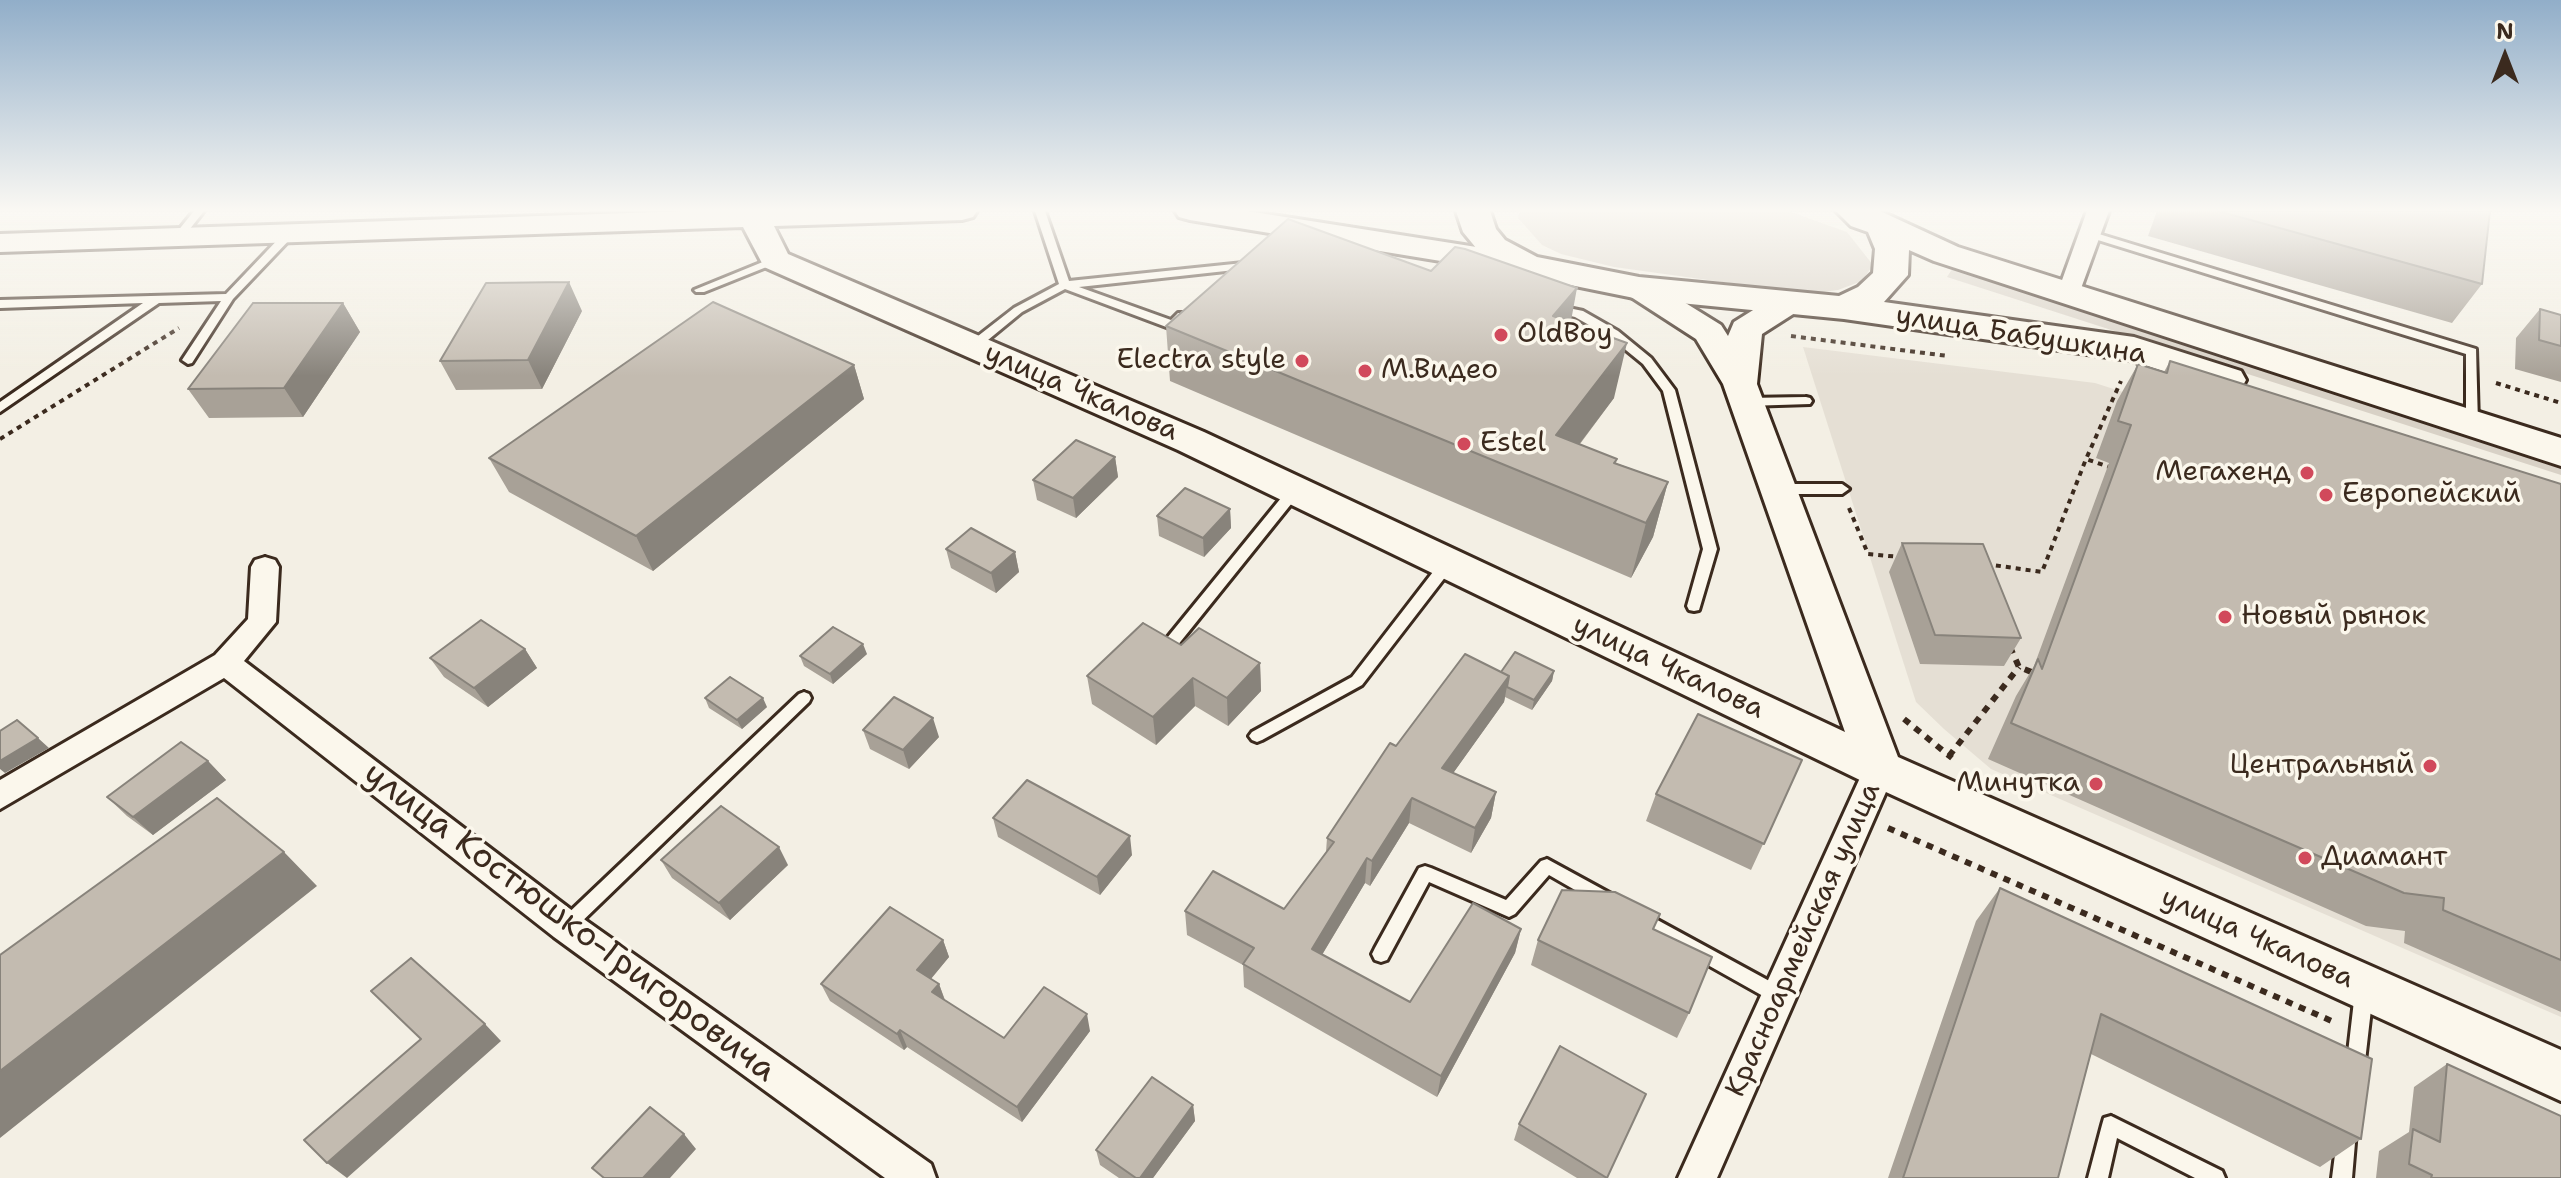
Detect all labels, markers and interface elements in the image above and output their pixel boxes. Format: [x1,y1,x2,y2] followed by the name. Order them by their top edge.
[2465,16,2545,96] north arrow
[2496,17,2514,46] text: N
[1893,300,2149,372] street label: улица Бабушкина
[1517,318,1613,352] place label: OldBoy
[1492,326,1510,344] marker: OldBoy
[979,337,1183,449] street label: улица Чкалова
[1116,344,1286,378] place label: Electra style
[1293,352,1311,370] marker: Electra style
[1381,354,1498,388] place label: М.Видео
[1356,362,1374,380] marker: М.Видео
[1480,427,1546,461] place label: Estel
[1455,435,1473,453] marker: Estel
[2155,456,2291,490] place label: Мегахенд
[2298,464,2316,482] marker: Мегахенд
[2342,478,2521,512] place label: Европейский
[2317,486,2335,504] marker: Европейский
[2241,600,2426,634] place label: Новый рынок
[2216,608,2234,626] marker: Новый рынок
[1567,609,1769,727] street label: улица Чкалова
[2230,749,2414,783] place label: Центральный
[355,754,783,1092] street label: улица Костюшко-Григоровича
[2421,757,2439,775] marker: Центральный
[1956,767,2080,801] place label: Минутка
[2087,775,2105,793] marker: Минутка
[1719,778,1889,1102] street label: Красноармейская улица
[2321,841,2447,875] place label: Диамант
[2296,849,2314,867] marker: Диамант
[2155,881,2359,997] street label: улица Чкалова

